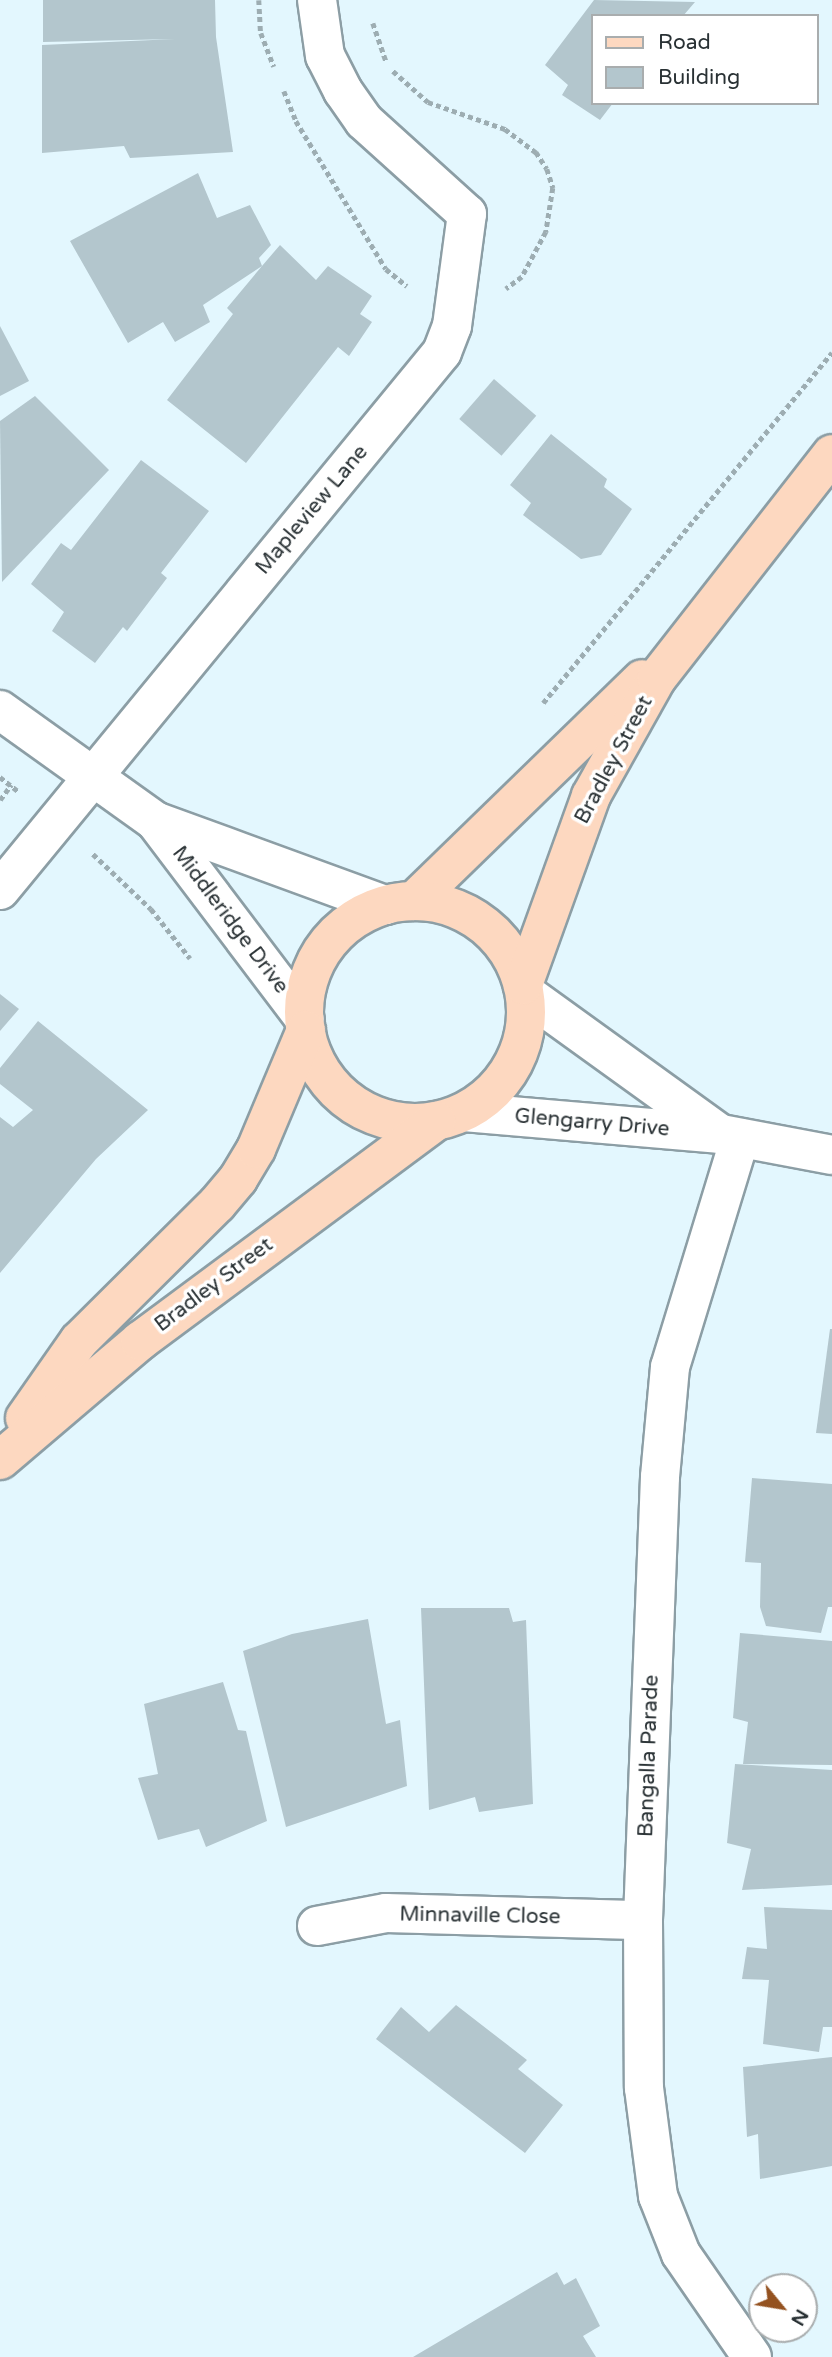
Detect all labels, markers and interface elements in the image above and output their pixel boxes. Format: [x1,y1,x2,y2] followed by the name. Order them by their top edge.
[590,14,818,105] legend
[658,30,711,55] text: Road
[658,65,740,90] text: Building
[251,440,373,580] street label: Mapleview Lane
[570,692,658,828] street label: Bradley Street
[166,841,294,999] street label: Middleridge Drive
[513,1104,671,1142] street label: Glengarry Drive
[150,1232,278,1338] street label: Bradley Street
[634,1674,664,1838] street label: Bangalla Parade
[399,1902,561,1930] street label: Minnaville Close
[748,2273,818,2343] north arrow
[786,2305,813,2330] text: N

